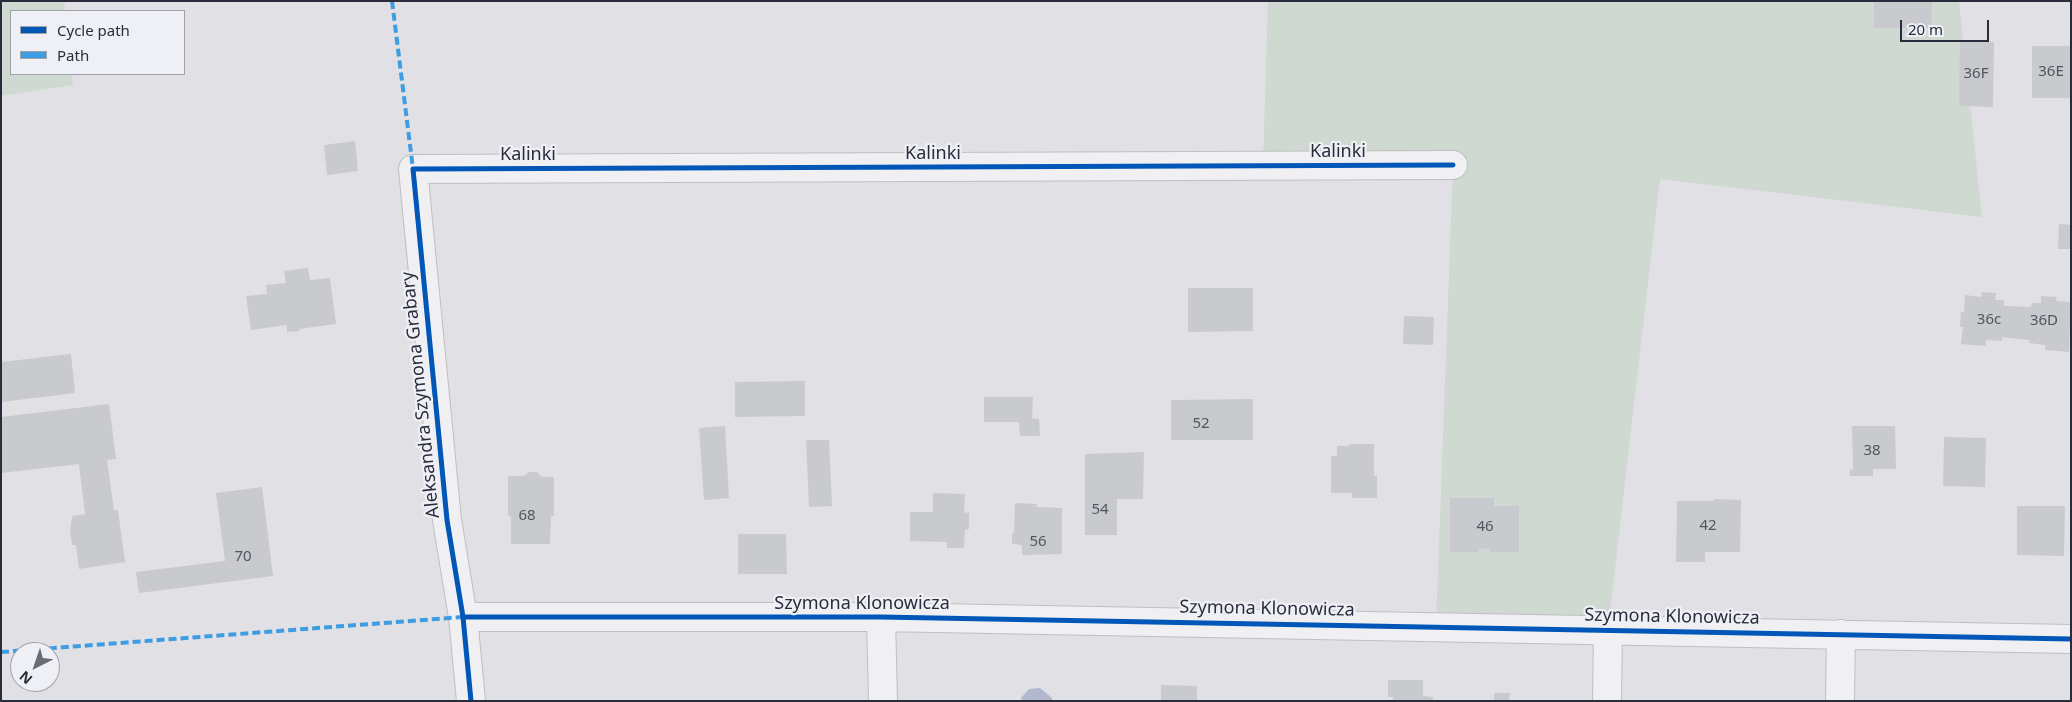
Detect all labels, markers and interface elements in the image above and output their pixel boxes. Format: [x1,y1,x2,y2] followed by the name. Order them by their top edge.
[10,10,185,75] legend
[1902,10,1991,42] scale bar
[1908,19,1943,39] text: 20 m
[57,20,130,40] text: Cycle path
[57,45,89,65] text: Path
[2038,63,2064,81] house number: 36E
[1964,65,1988,83] house number: 36F
[1310,141,1366,163] street label: Kalinki
[905,143,961,165] street label: Kalinki
[500,144,556,166] street label: Kalinki
[397,271,445,519] street label: Aleksandra Szymona Grabary
[1977,311,2001,329] house number: 36c
[2030,312,2058,330] house number: 36D
[1192,415,1210,433] house number: 52
[1863,442,1881,460] house number: 38
[1091,501,1109,519] house number: 54
[518,507,536,525] house number: 68
[1699,517,1717,535] house number: 42
[1476,518,1494,536] house number: 46
[1029,533,1047,551] house number: 56
[234,548,252,566] house number: 70
[774,593,950,615] street label: Szymona Klonowicza
[1179,597,1355,621] street label: Szymona Klonowicza
[1584,605,1760,629] street label: Szymona Klonowicza
[10,642,60,692] north arrow
[15,667,36,689] text: N

